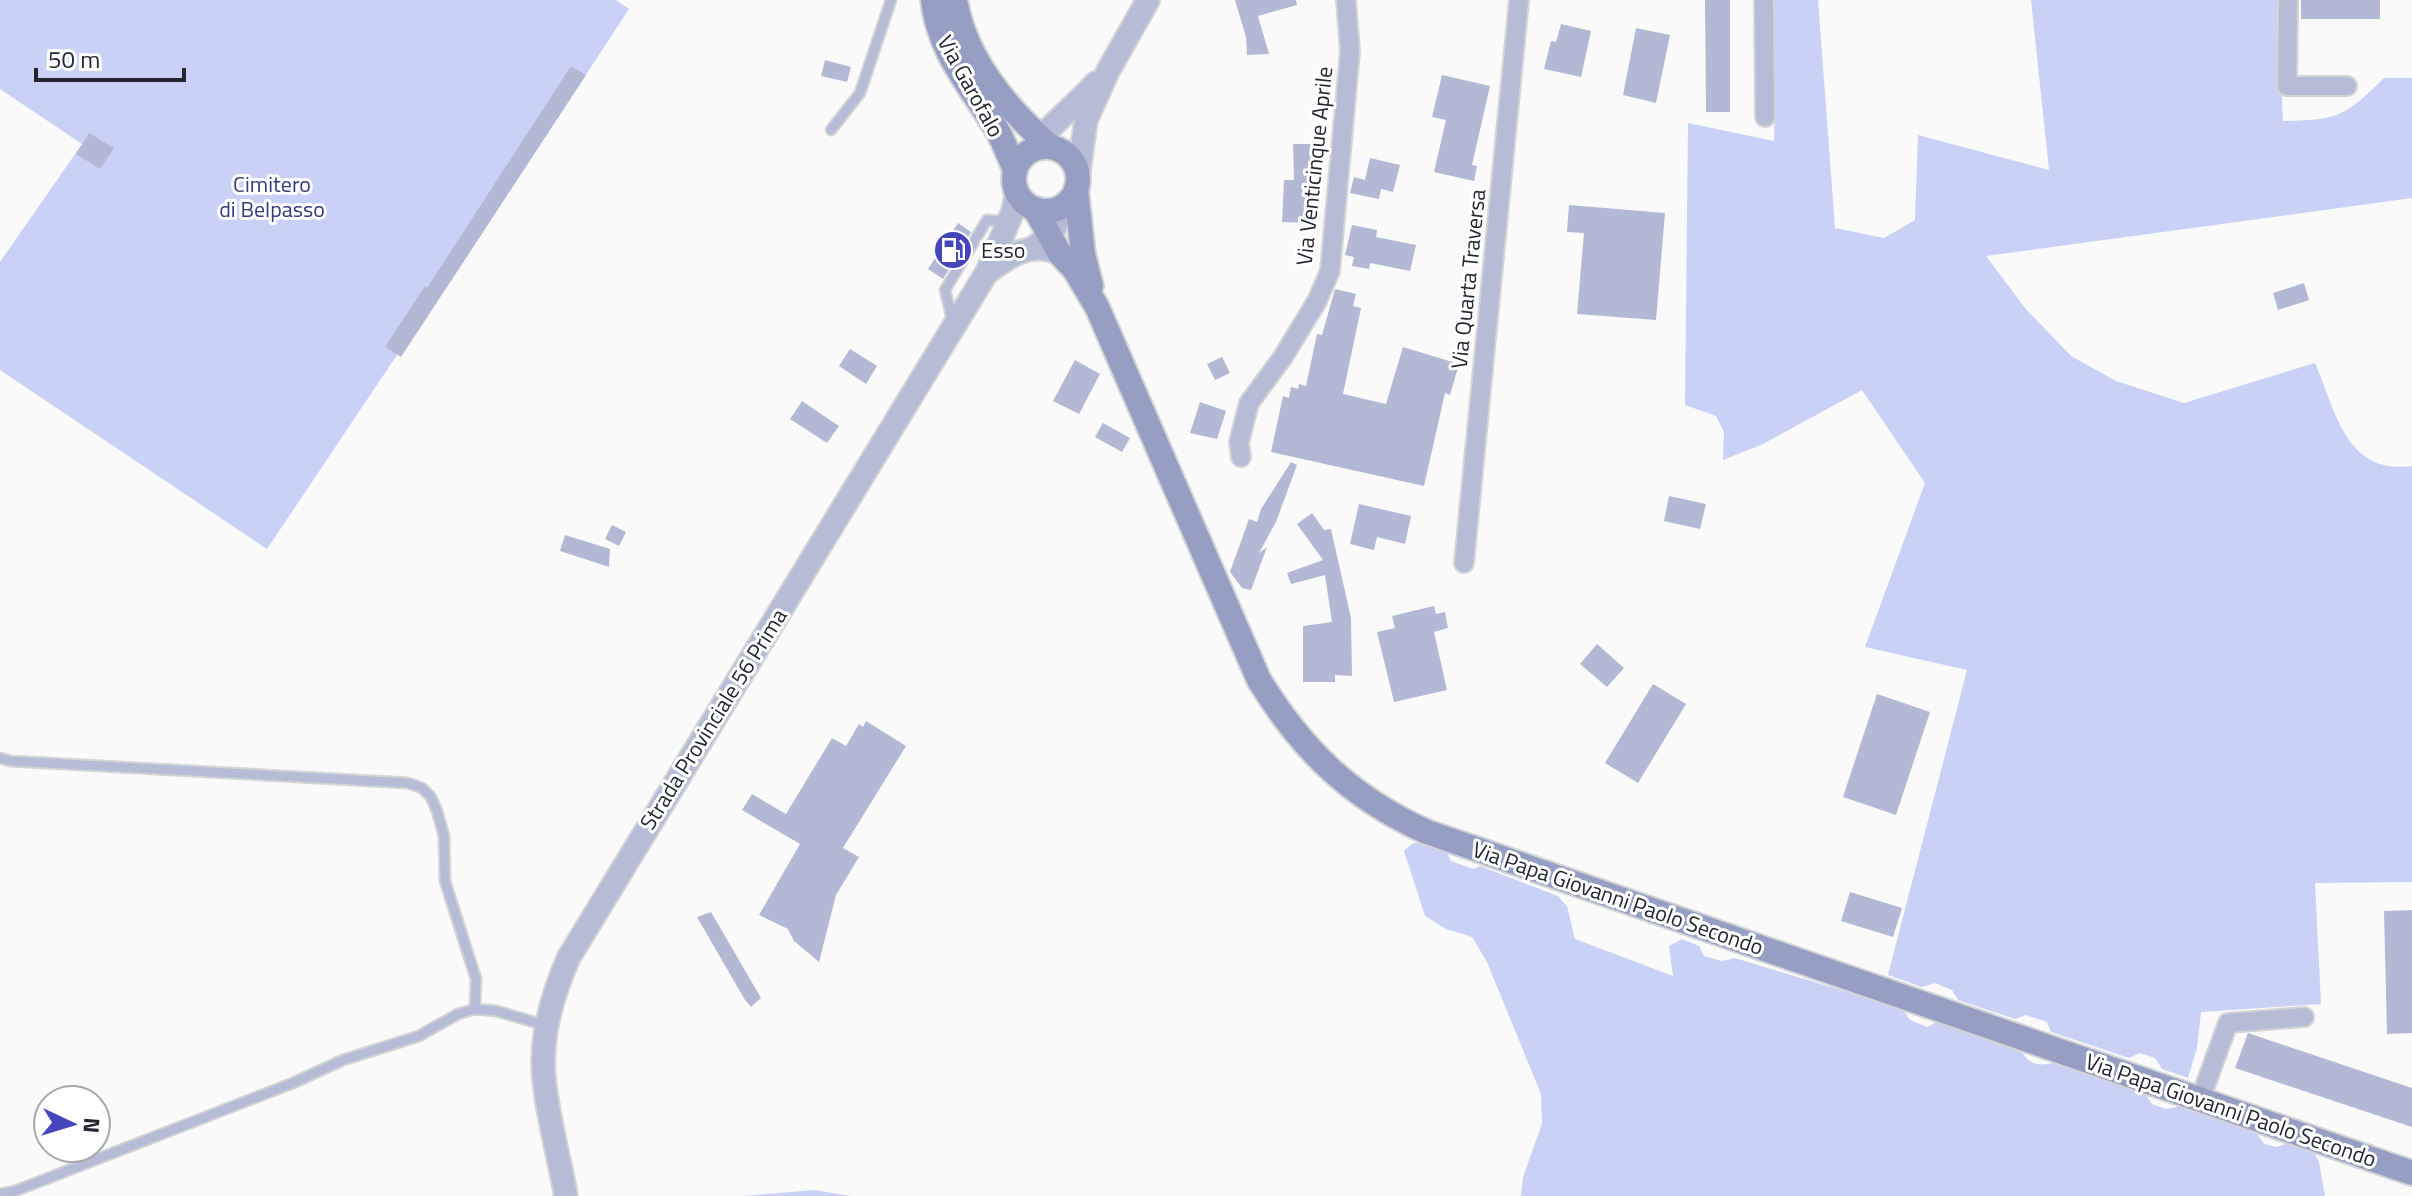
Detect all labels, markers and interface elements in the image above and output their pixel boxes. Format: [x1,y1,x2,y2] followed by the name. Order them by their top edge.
[929,29,1013,143] street label: Via Garofalo
[36,32,184,82] scale bar
[48,41,100,77] text: 50 m
[1287,65,1341,267] street label: Via Venticinque Aprile
[219,167,325,226] park label: Cimitero di Belpasso
[1442,187,1494,371] street label: Via Quarta Traversa
[932,229,974,271] fuel station icon: Esso
[981,233,1025,267] place label: Esso
[631,602,795,836] street label: Strada Provinciale 56 Prima
[1468,832,1768,964] street label: Via Papa Giovanni Paolo Secondo
[2081,1044,2381,1176] street label: Via Papa Giovanni Paolo Secondo
[32,1084,112,1164] north arrow
[74,1117,109,1134] text: N

